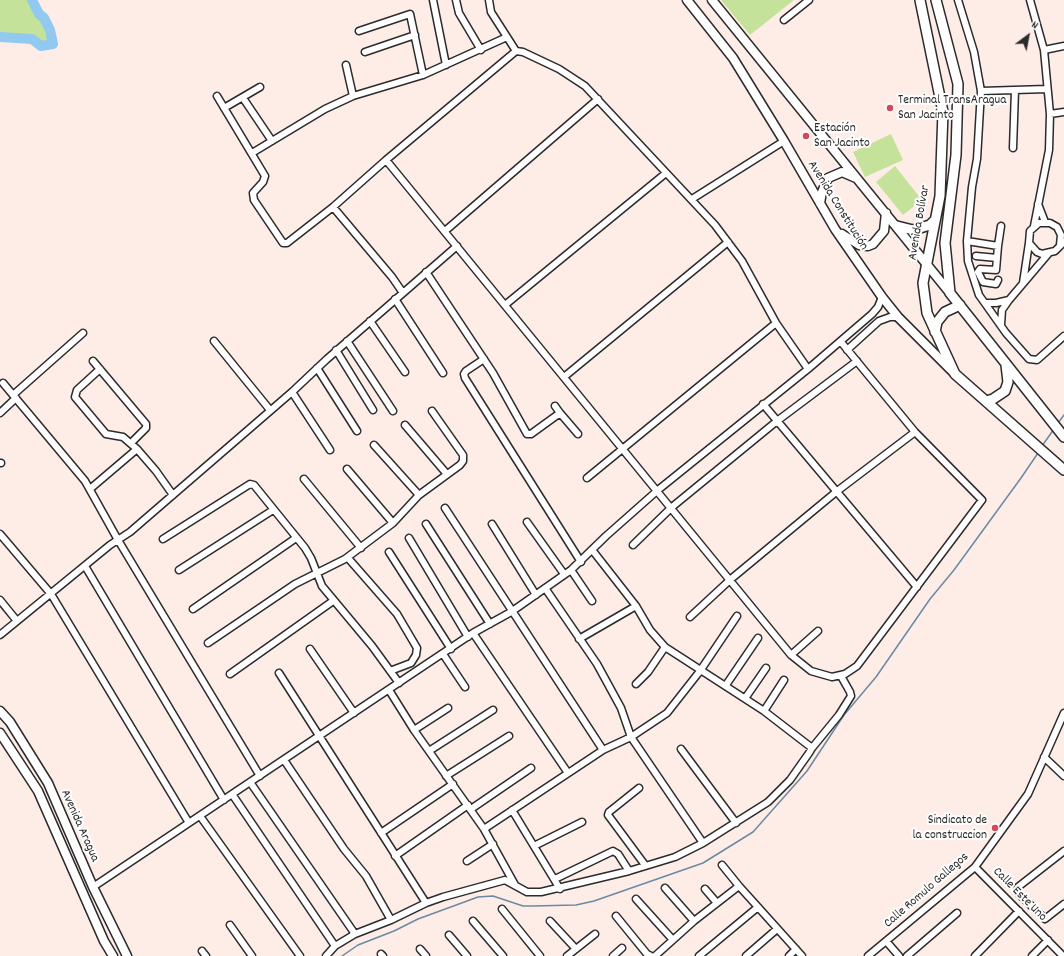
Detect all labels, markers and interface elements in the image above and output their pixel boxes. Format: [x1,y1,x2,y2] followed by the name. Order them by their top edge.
[1008,16,1048,56] north arrow
[1028,18,1041,34] text: N
[898,93,1006,124] place label: Terminal TransAragua San Jacinto
[885,103,895,113] marker: Terminal TransAragua San Jacinto
[814,121,870,152] place label: Estación San Jacinto
[801,131,811,141] marker: Estación San Jacinto
[803,158,871,254] street label: Avenida Constitución
[906,184,934,262] street label: Avenida Bolívar
[56,788,102,864] street label: Avenida Aragua
[912,813,987,844] place label: Sindicato de la construccion
[990,823,1000,833] marker: Sindicato de la construccion
[881,850,973,932] street label: Calle Romulo Gallegos
[989,865,1049,925] street label: Calle Este Uno

